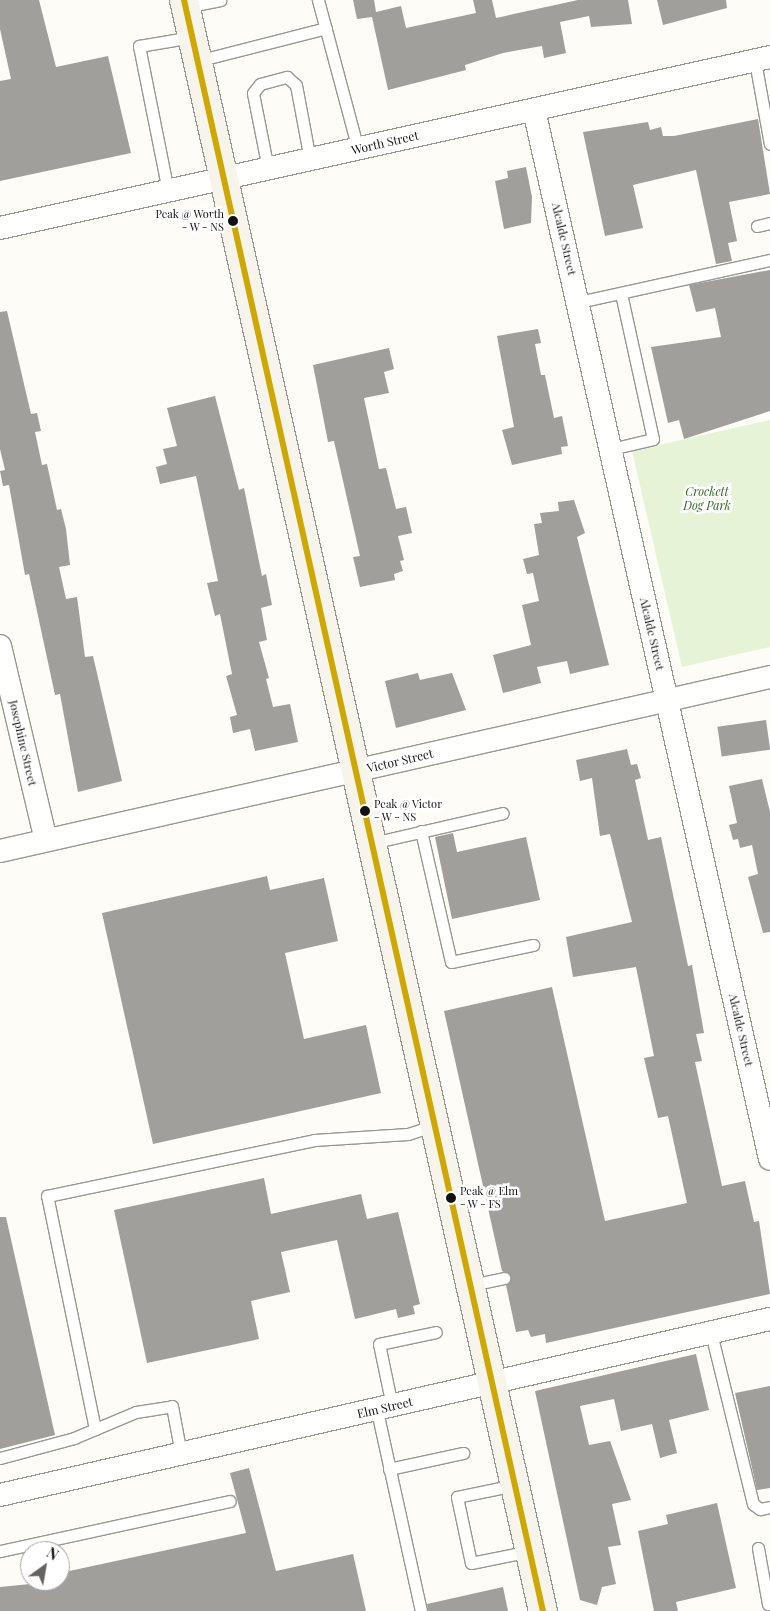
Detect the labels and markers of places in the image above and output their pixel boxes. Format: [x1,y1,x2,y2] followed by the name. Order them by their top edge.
[155,208,224,234] place label: Peak @ Worth - W - NS
[228,216,238,226] marker: Peak @ Worth - W - NS
[374,798,443,824] place label: Peak @ Victor - W - NS
[360,806,370,816] marker: Peak @ Victor - W - NS
[460,1185,518,1211] place label: Peak @ Elm - W - FS
[446,1193,456,1203] marker: Peak @ Elm - W - FS

